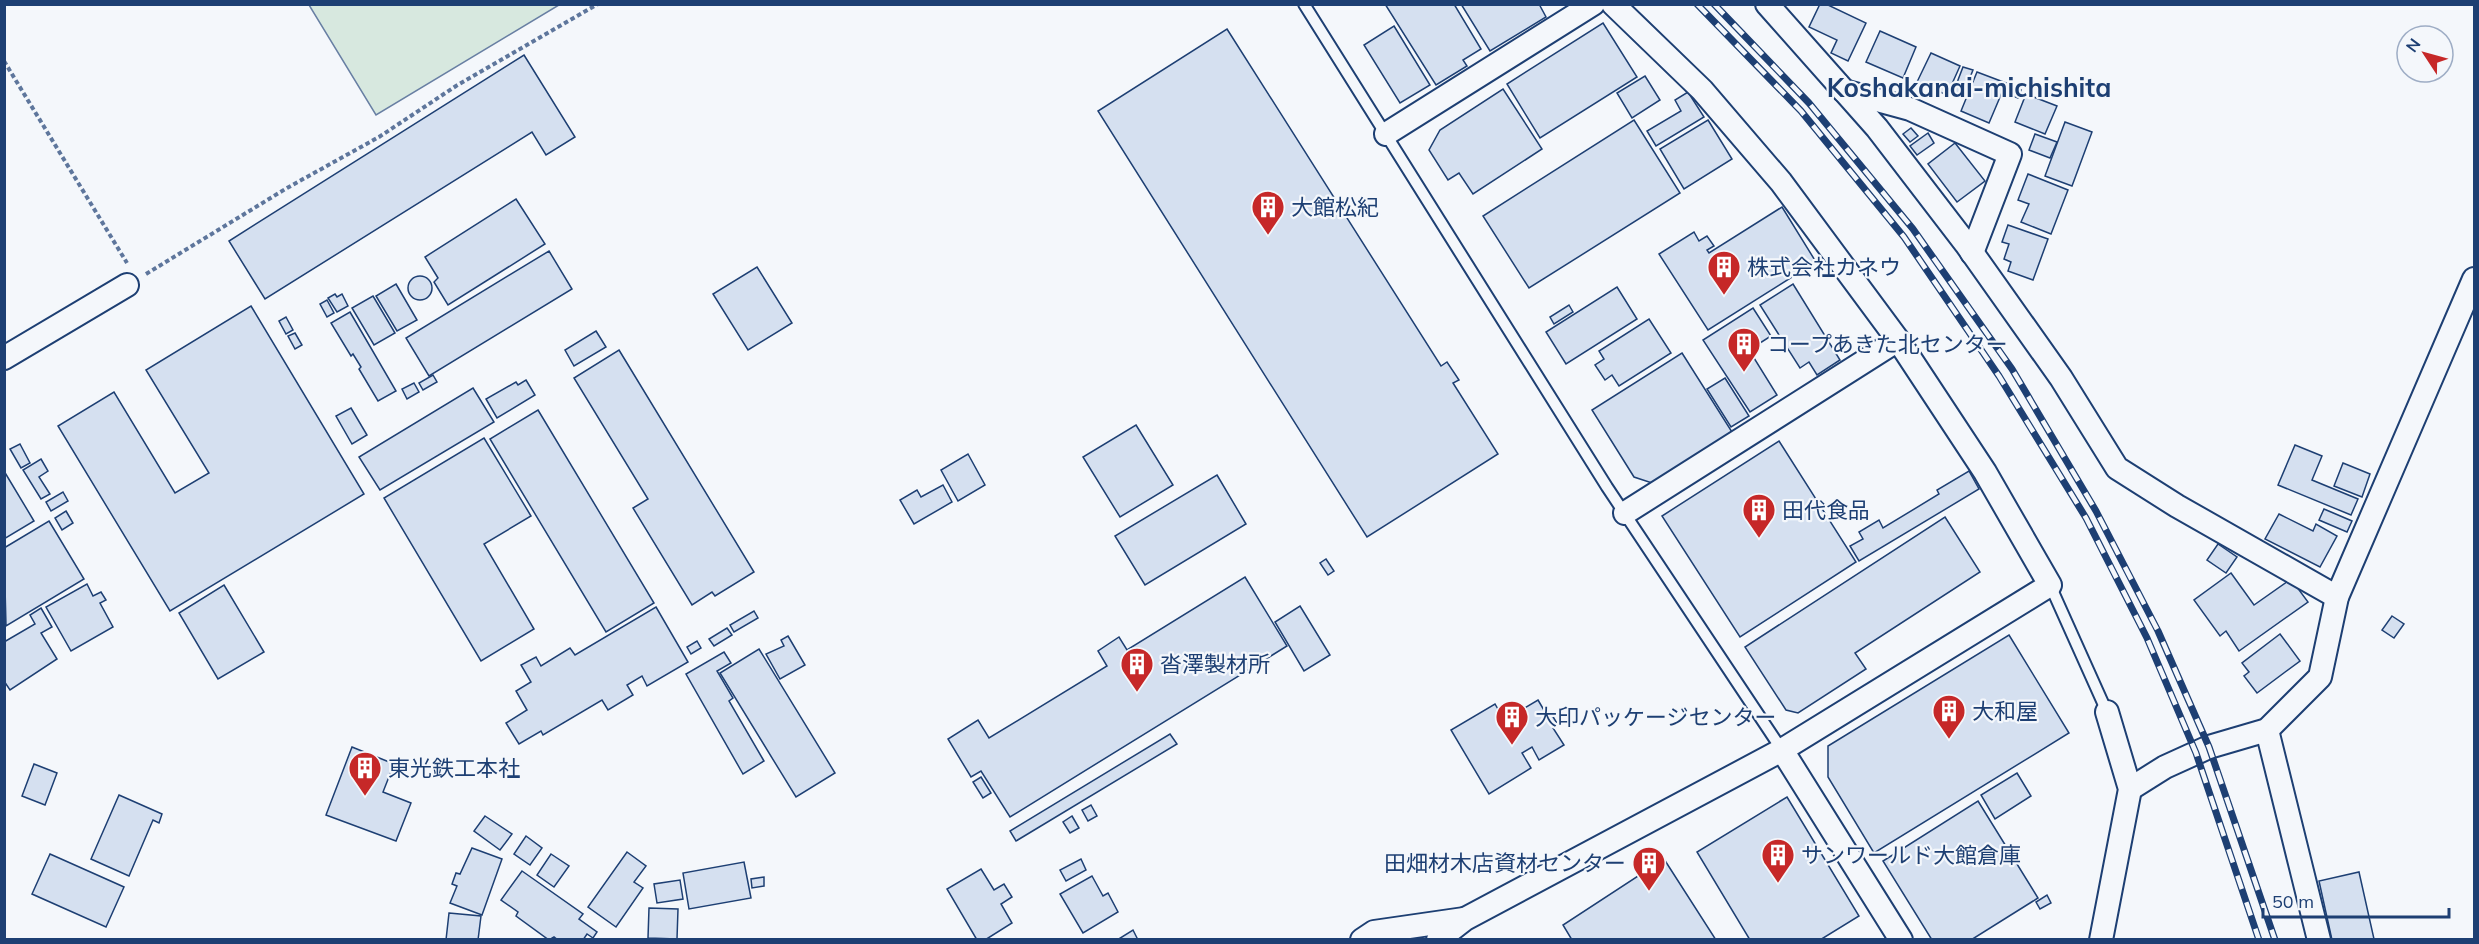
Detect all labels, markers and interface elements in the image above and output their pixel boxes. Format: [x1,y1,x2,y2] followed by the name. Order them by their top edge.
[2395,24,2455,84] north arrow
[2401,34,2425,56] text: N
[1827,71,2111,104] district label: Koshakanai-michishita
[1250,189,1286,236] building icon: 大館松紀
[1291,193,1379,221] place label: 大館松紀
[1706,249,1742,296] building icon: 株式会社カネウ
[1747,253,1901,281] place label: 株式会社カネウ
[1726,326,1762,373] building icon: コープあきた北センター
[1767,330,2008,358] place label: コープあきた北センター
[1741,492,1777,539] building icon: 田代食品
[1782,496,1870,524] place label: 田代食品
[1119,646,1155,693] building icon: 沓澤製材所
[1160,650,1270,678] place label: 沓澤製材所
[1931,693,1967,740] building icon: 大和屋
[1972,697,2038,725] place label: 大和屋
[1494,699,1530,746] building icon: 大印パッケージセンター
[1535,703,1777,731] place label: 大印パッケージセンター
[347,750,383,797] building icon: 東光鉄工本社
[388,754,520,782] place label: 東光鉄工本社
[1760,837,1796,884] building icon: サンワールド大館倉庫
[1801,841,2021,869] place label: サンワールド大館倉庫
[1631,845,1667,892] building icon: 田畑材木店資材センター
[1384,849,1626,877] place label: 田畑材木店資材センター
[2263,881,2449,919] scale bar
[2272,890,2314,913] text: 50 m

